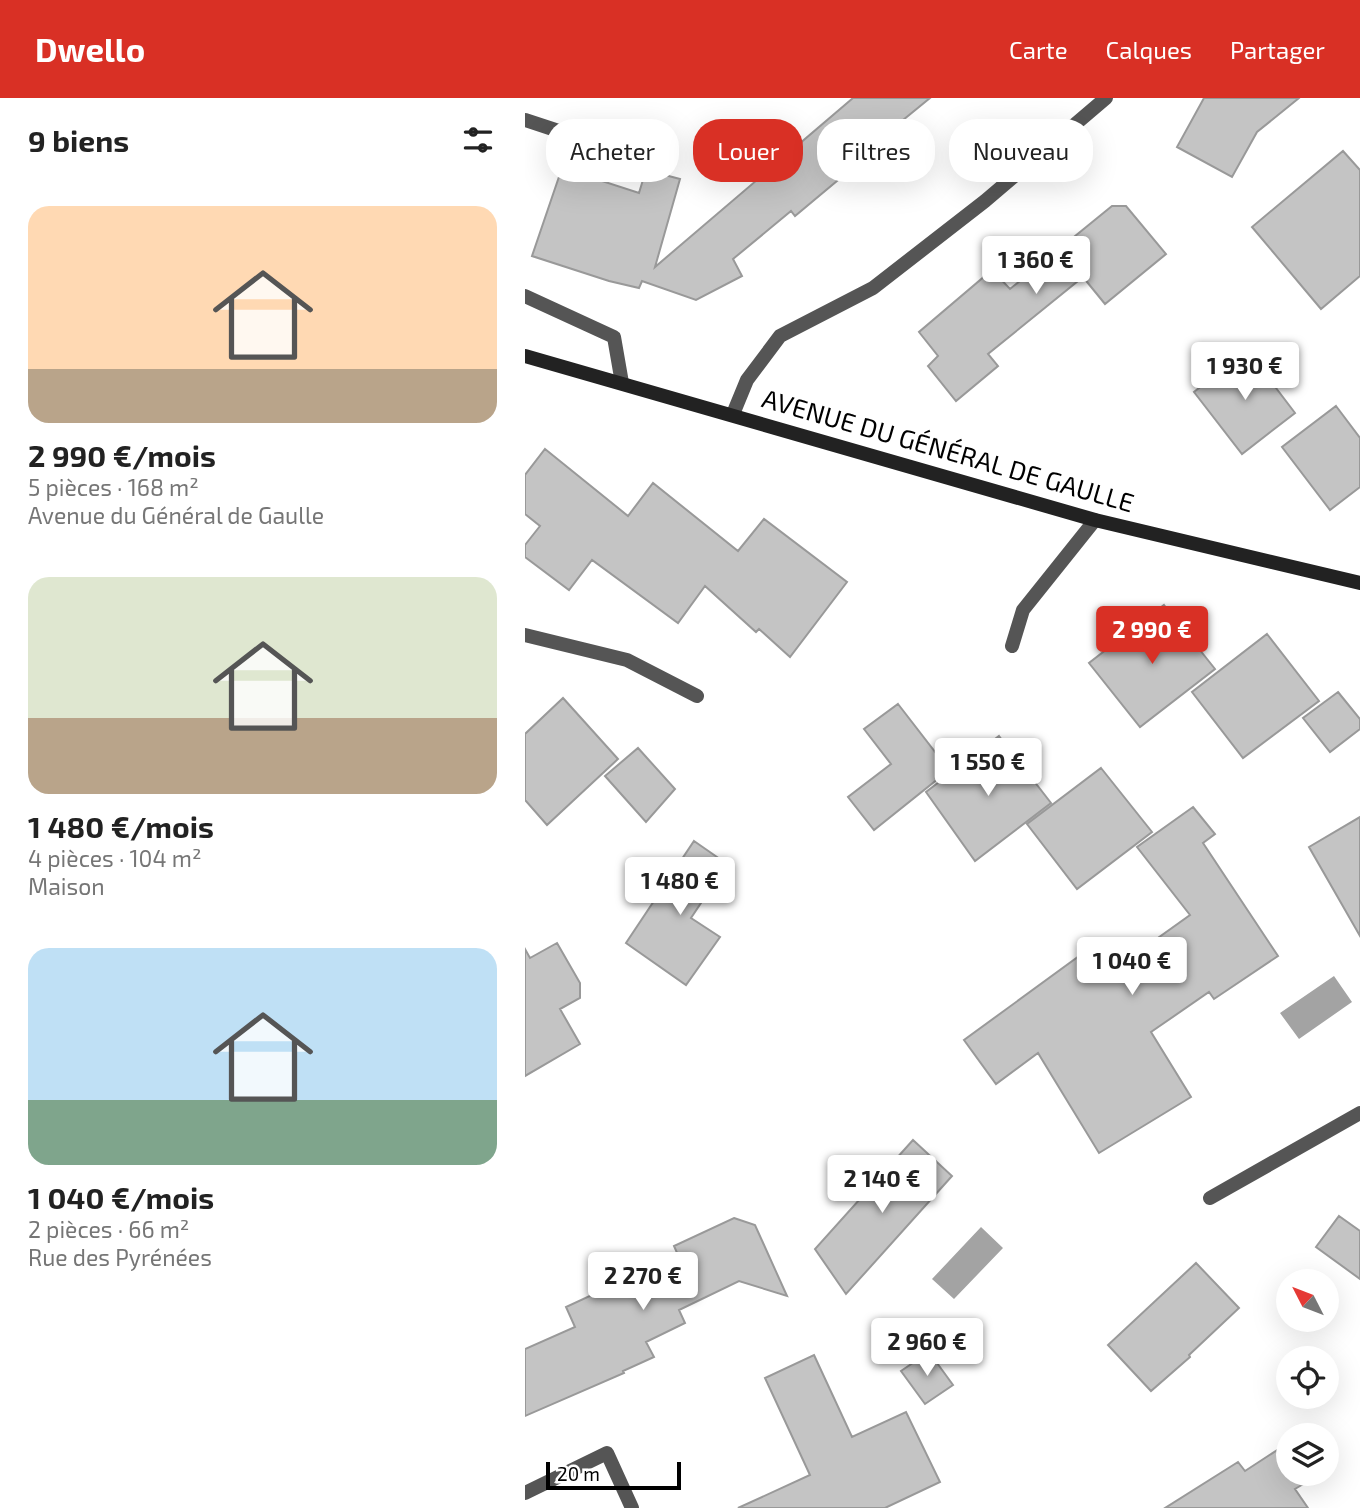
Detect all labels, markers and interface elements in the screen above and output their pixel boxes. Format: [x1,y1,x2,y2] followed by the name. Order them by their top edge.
[35,29,145,69] text: Dwello
[1009,35,1068,64] text: Carte
[1106,35,1192,64] text: Calques
[1230,35,1325,64] text: Partager
[546,119,679,182] chip: Acheter
[693,119,803,182] chip: Louer
[817,119,935,182] chip: Filtres
[949,119,1093,182] chip: Nouveau
[459,121,497,159] icon: filters
[28,122,129,158] text: 9 biens
[971,236,1101,296] pin: 1 360 €
[998,245,1074,273] text: 1 360 €
[200,252,326,378] icon: home
[1180,342,1310,402] pin: 1 930 €
[1207,351,1283,379] text: 1 930 €
[759,382,1138,518] street label: AVENUE DU GÉNÉRAL DE GAULLE
[28,437,216,473] text: 2 990 €/mois
[28,473,199,501] text: 5 pièces · 168 m²
[28,501,324,529] text: Avenue du Général de Gaulle
[1087,606,1217,666] pin: 2 990 €
[1112,615,1192,643] text: 2 990 €
[200,623,326,749] icon: home
[923,738,1053,798] pin: 1 550 €
[951,747,1025,775] text: 1 550 €
[28,808,214,844] text: 1 480 €/mois
[28,844,201,872] text: 4 pièces · 104 m²
[615,858,745,917] pin: 1 480 €
[641,866,719,894] text: 1 480 €
[28,872,105,900] text: Maison
[1067,937,1197,997] pin: 1 040 €
[1093,946,1171,974] text: 1 040 €
[200,994,326,1120] icon: home
[817,1156,947,1215] pin: 2 140 €
[843,1164,921,1192] text: 2 140 €
[28,1179,214,1215] text: 1 040 €/mois
[28,1215,189,1243] text: 2 pièces · 66 m²
[28,1243,212,1271] text: Rue des Pyrénées
[578,1252,708,1312] pin: 2 270 €
[604,1261,682,1289] text: 2 270 €
[1276,1269,1339,1332] north arrow
[1276,1269,1339,1486] map controls
[862,1318,992,1378] pin: 2 960 €
[887,1327,967,1355] text: 2 960 €
[1276,1346,1339,1409] button: locate
[1276,1423,1339,1486] button: layers
[546,1459,681,1491] scale bar
[557,1462,600,1485] text: 20 m

